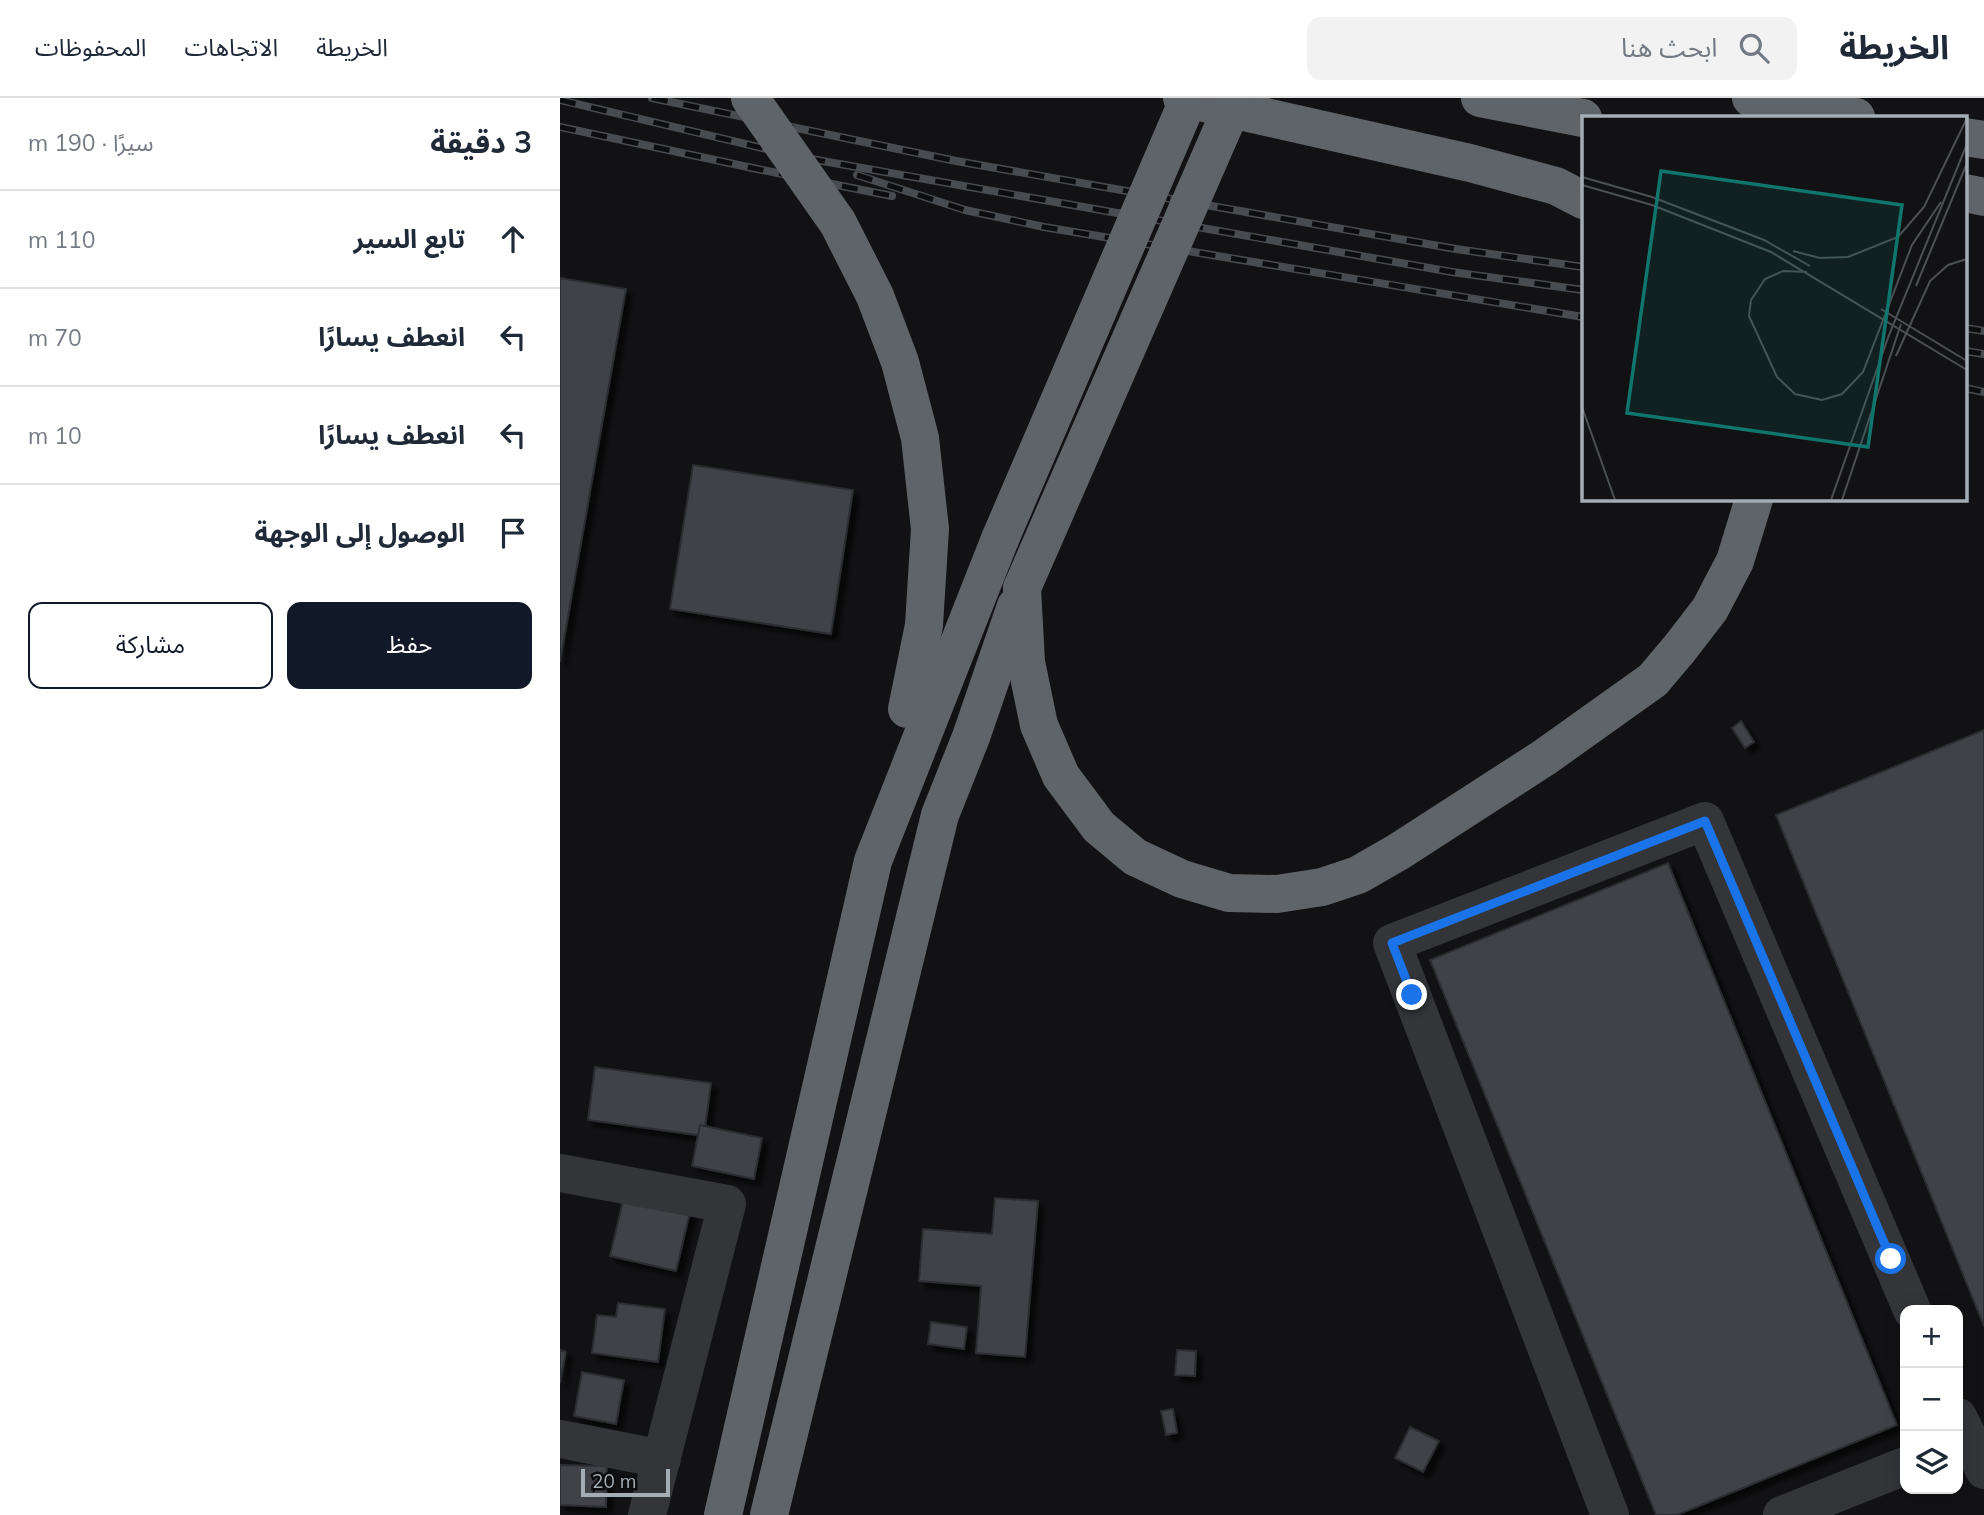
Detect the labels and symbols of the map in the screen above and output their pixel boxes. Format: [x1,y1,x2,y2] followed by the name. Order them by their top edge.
[1582,116,1966,500] inset map
[1396,979,1427,1010] route end
[1875,1243,1906,1274] route start
[581,1466,670,1498] scale bar

